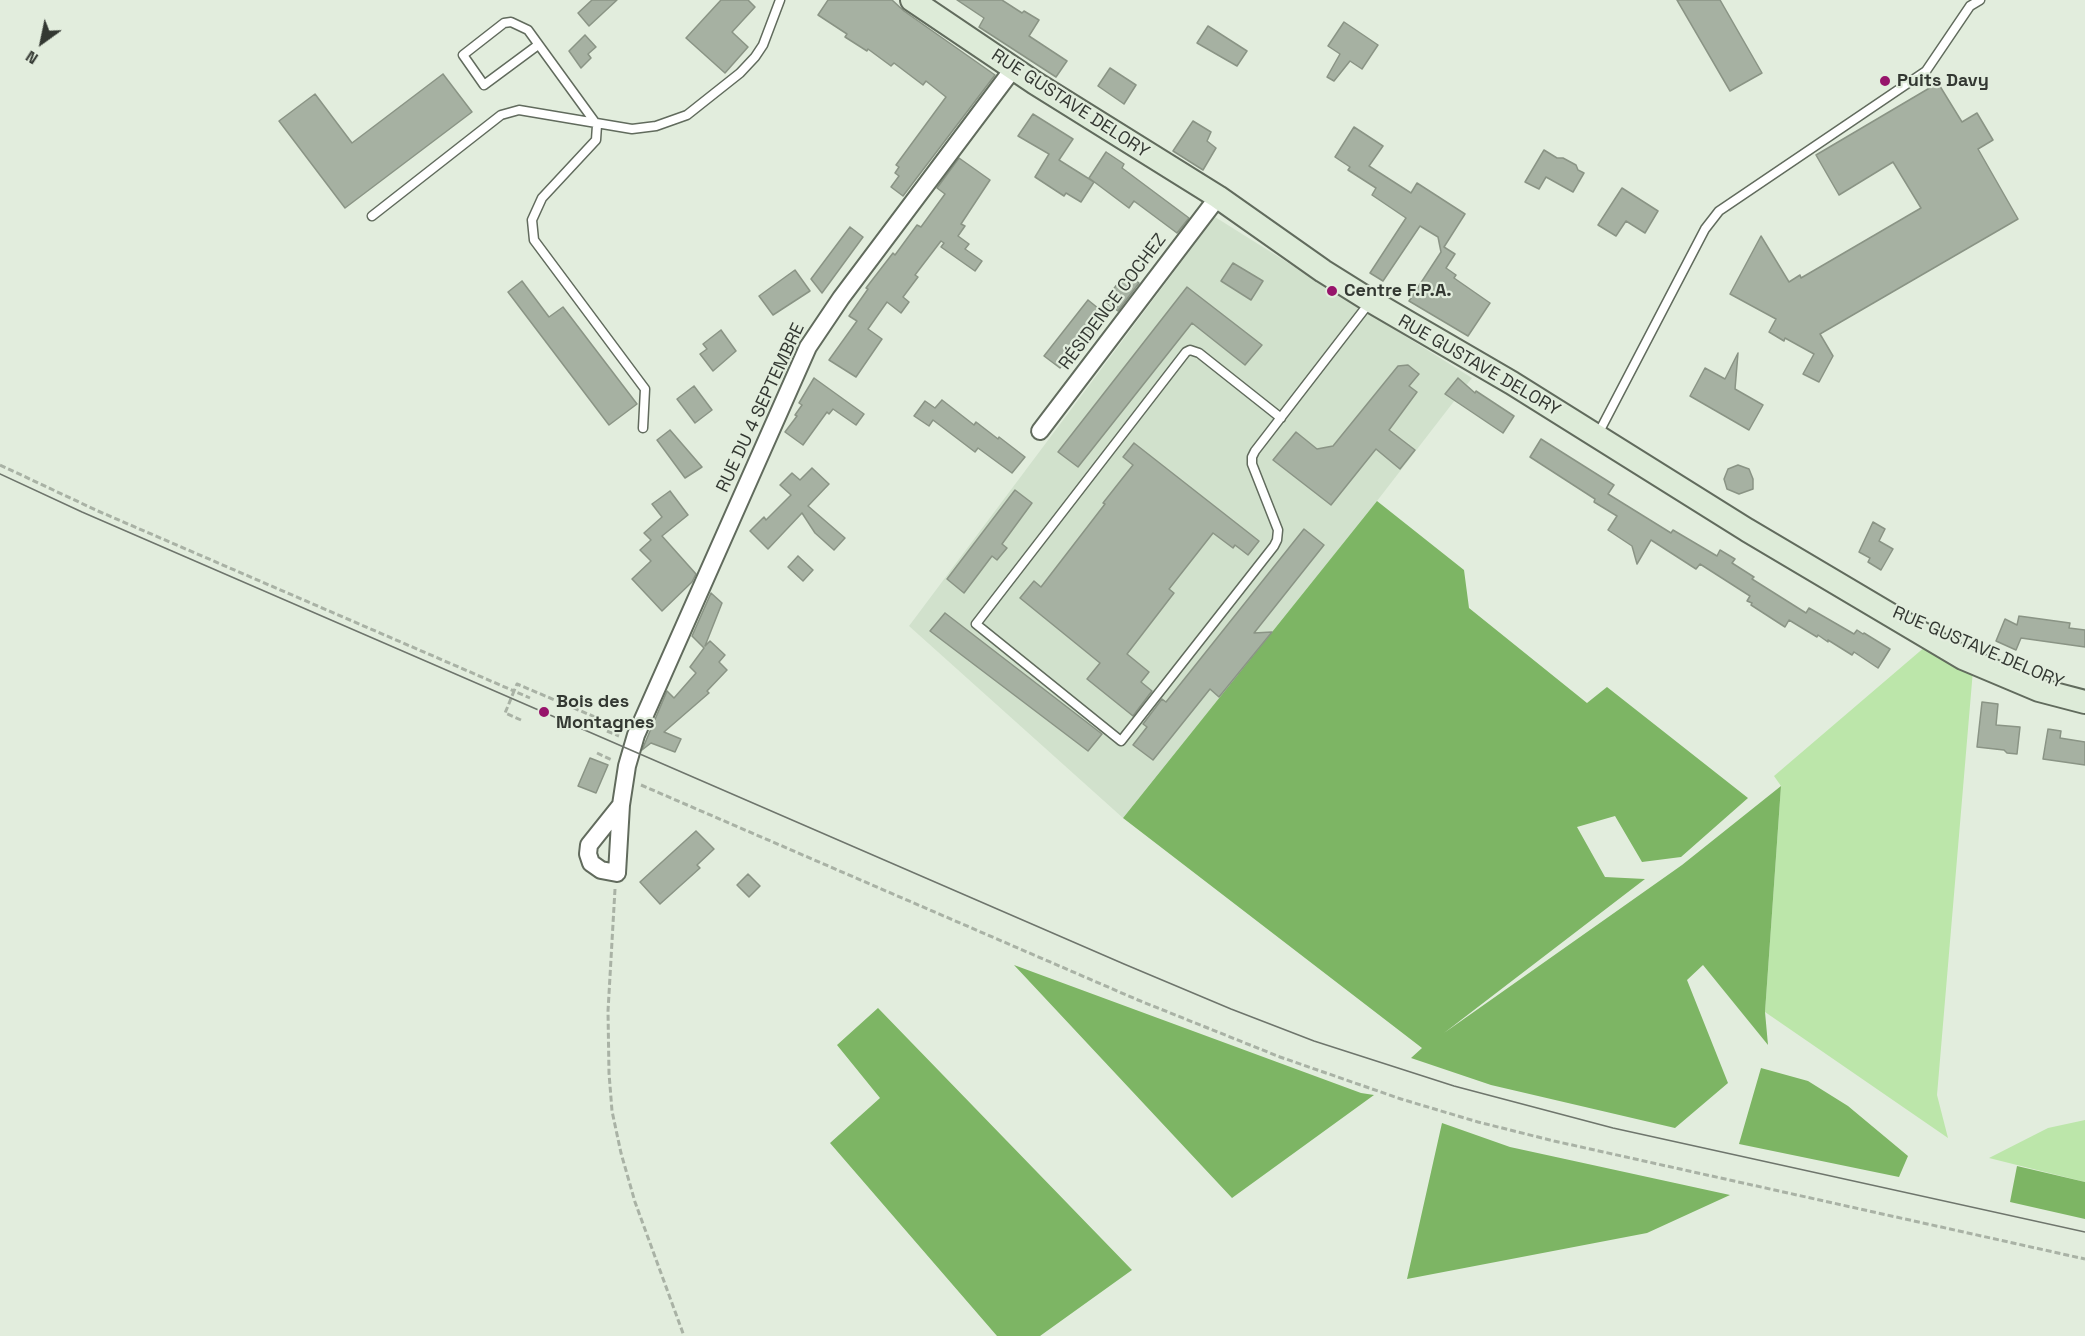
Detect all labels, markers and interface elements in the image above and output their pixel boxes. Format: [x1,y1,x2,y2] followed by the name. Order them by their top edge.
[12,12,72,72] north arrow
[987,45,1153,163] street label: RUE GUSTAVE DELORY
[22,46,42,69] text: N
[1897,70,1989,92] place label: Puits Davy
[1878,74,1892,88] marker: Puits Davy
[1055,230,1171,374] street label: RÉSIDENCE COCHEZ
[1344,280,1452,302] place label: Centre F.P.A.
[1325,284,1339,298] marker: Centre F.P.A.
[1394,311,1564,421] street label: RUE GUSTAVE DELORY
[712,320,810,496] street label: RUE DU 4 SEPTEMBRE
[1889,602,2067,694] street label: RUE GUSTAVE DELORY
[556,691,655,734] place label: Bois des Montagnes
[537,705,551,719] marker: Bois des Montagnes

